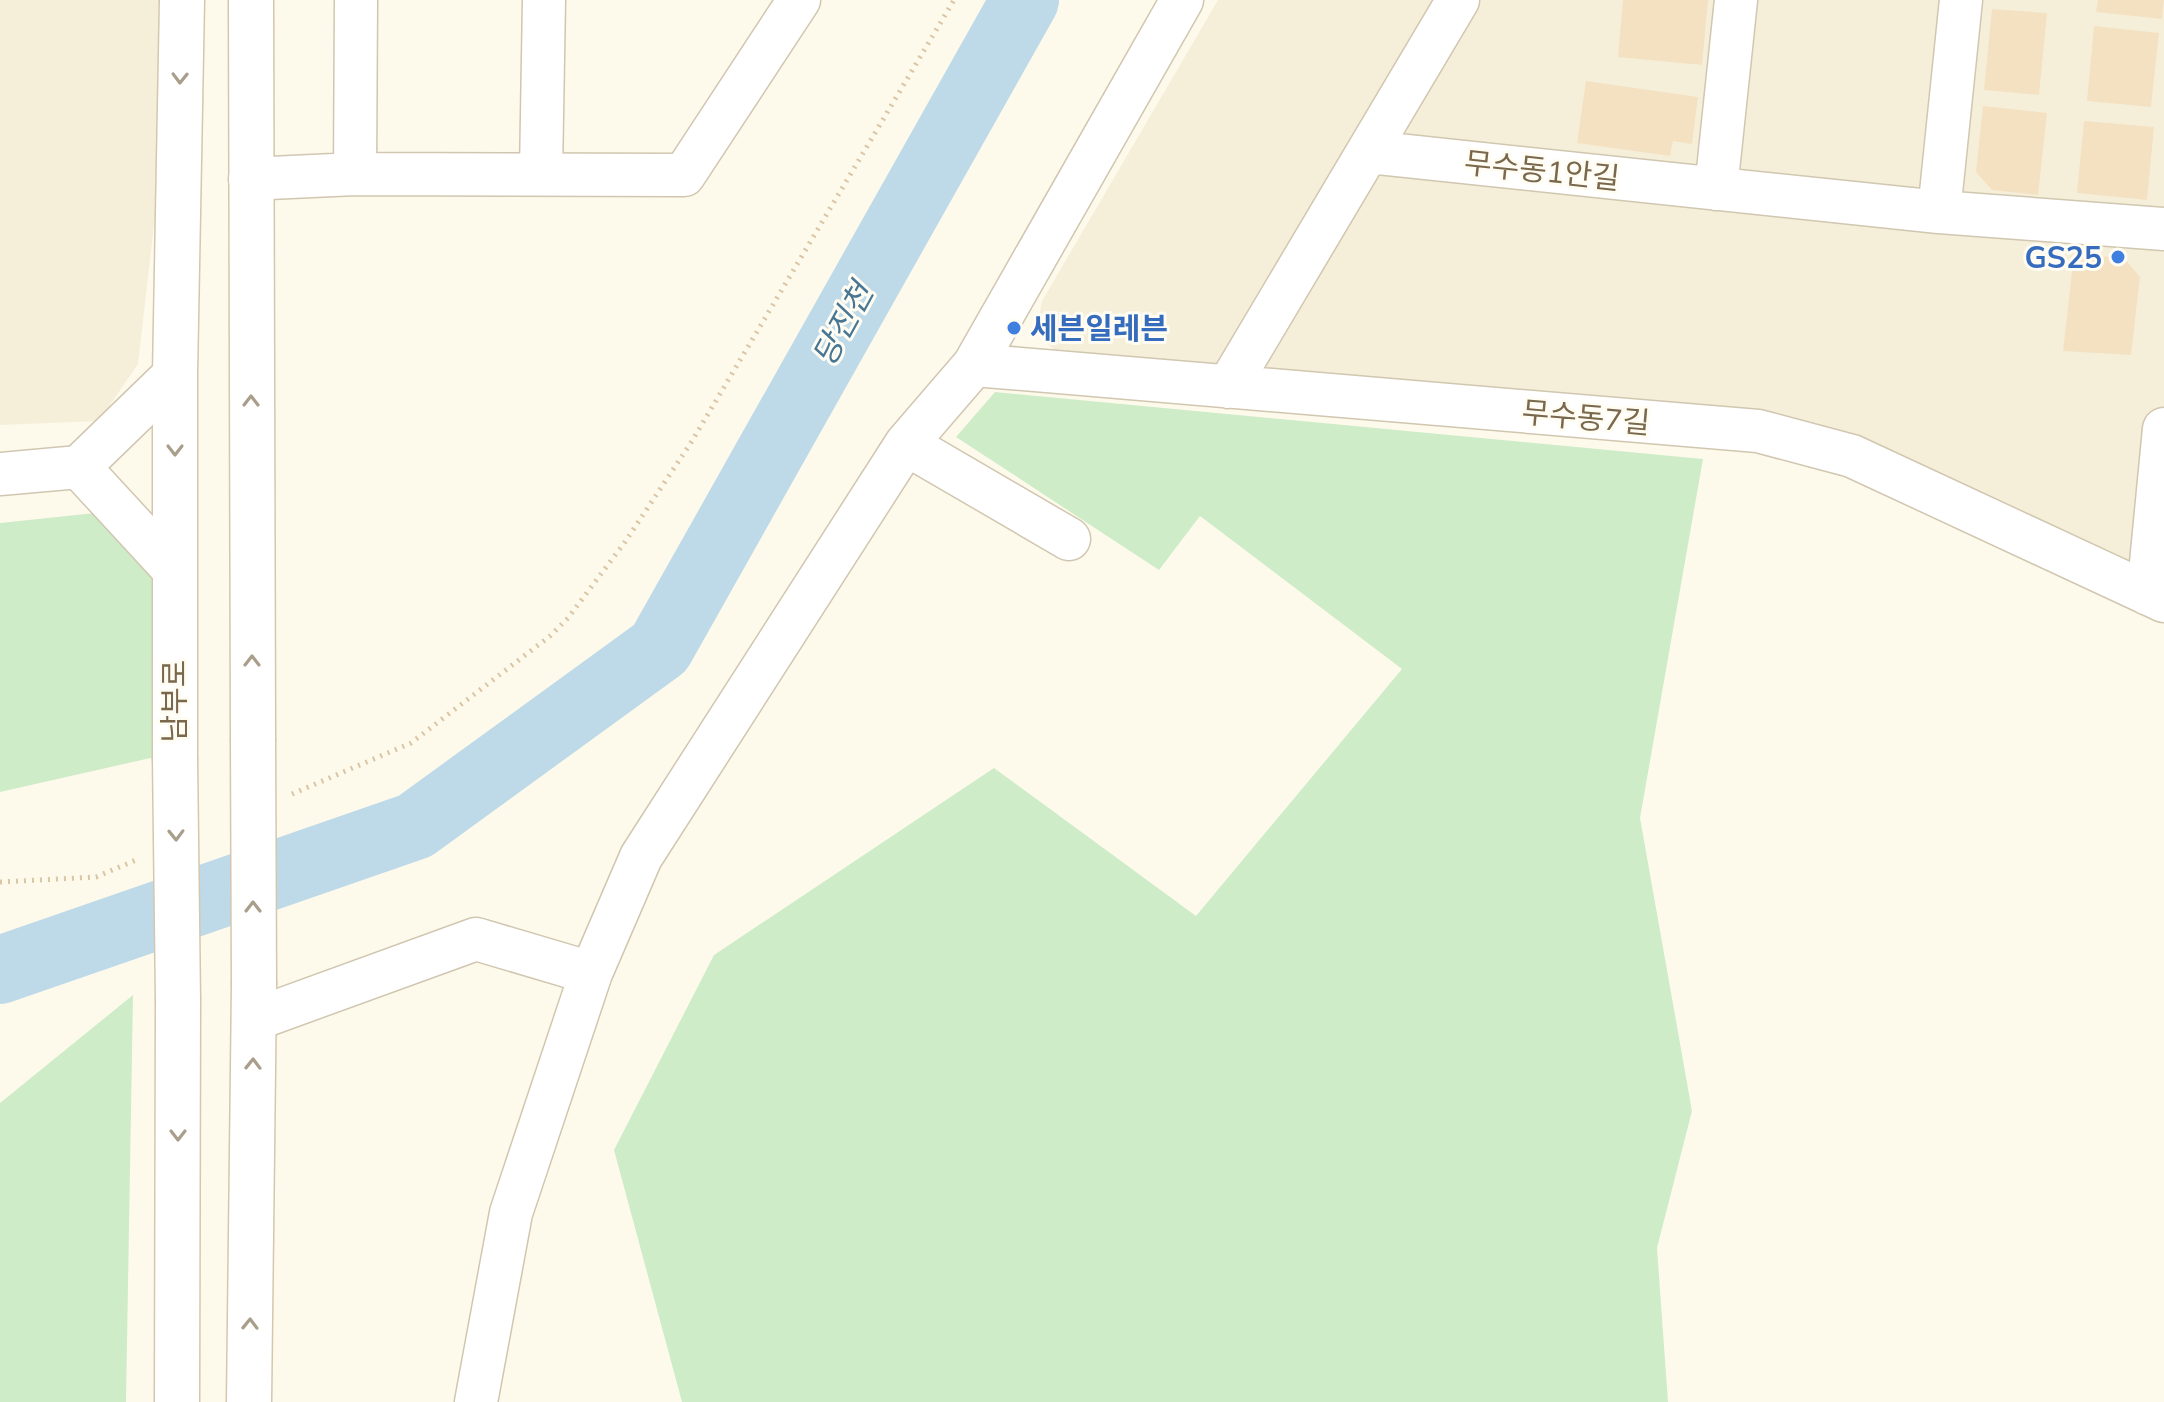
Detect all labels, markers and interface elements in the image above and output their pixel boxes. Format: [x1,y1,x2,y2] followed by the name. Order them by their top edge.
[172,72,189,85] one-way arrow
[1462,143,1622,197] street label: 무수동1안길
[2024,238,2102,276] place label: GS25
[2109,248,2127,266] marker: GS25
[803,273,883,372] water label: 당진천
[1030,309,1168,347] place label: 세븐일레븐
[1005,319,1023,337] marker: 세븐일레븐
[1520,392,1652,442] street label: 무수동7길
[242,394,260,407] one-way arrow
[166,444,184,457] one-way arrow
[243,654,261,667] one-way arrow
[155,660,193,742] street label: 남부로
[167,829,185,842] one-way arrow
[244,900,262,913] one-way arrow
[244,1057,261,1070] one-way arrow
[169,1129,187,1142] one-way arrow
[241,1317,259,1330] one-way arrow

